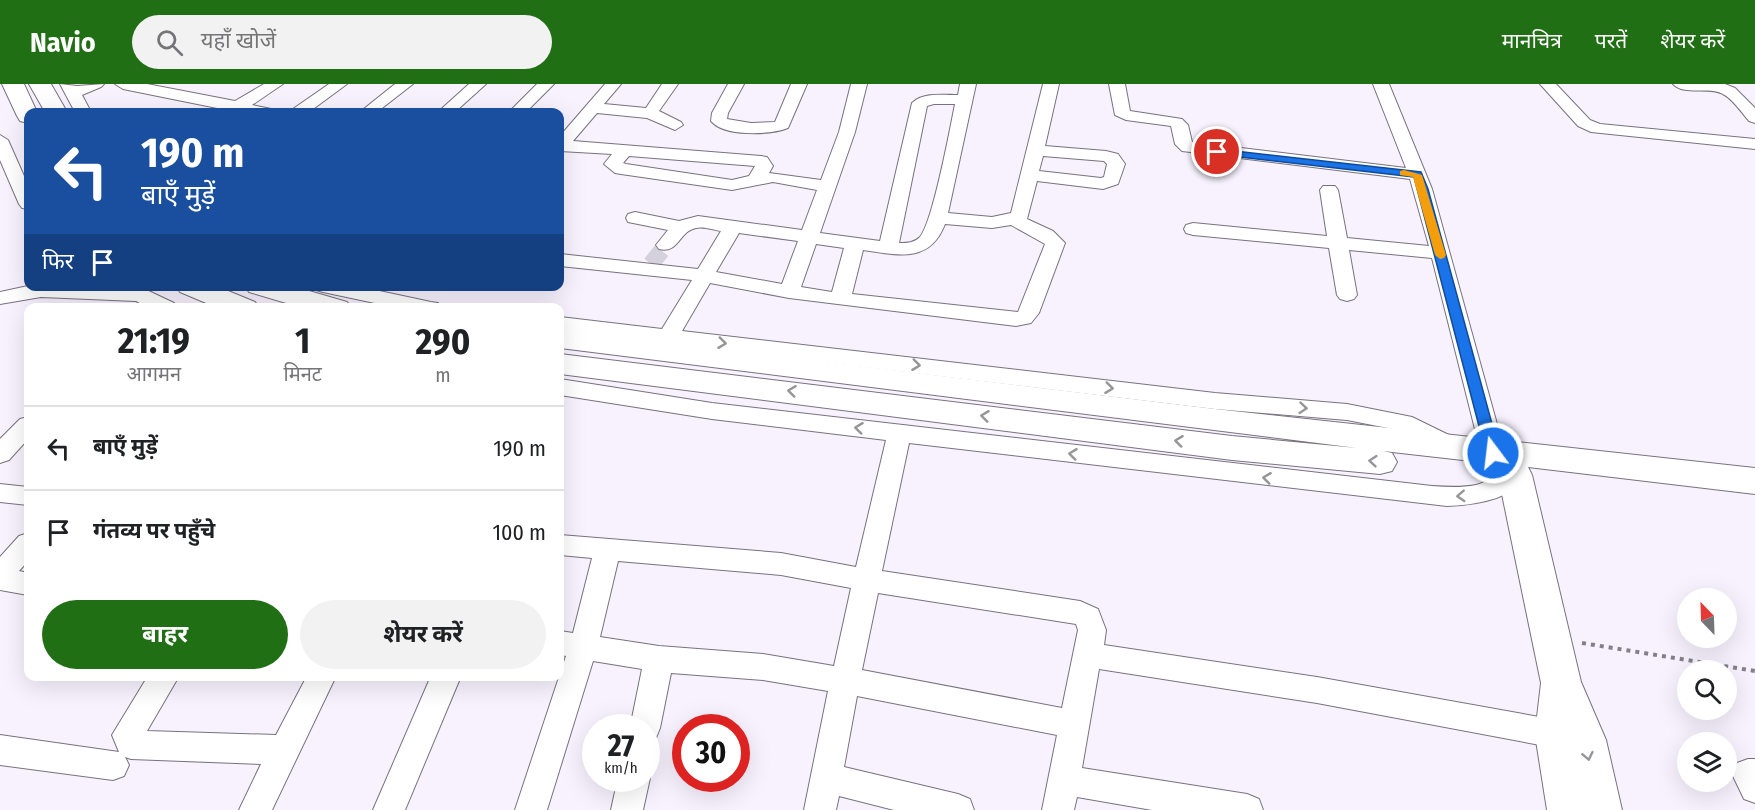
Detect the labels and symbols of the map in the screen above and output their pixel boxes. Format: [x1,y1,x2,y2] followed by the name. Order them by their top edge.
[1191,126,1242,177] pin
[717,336,727,348] one-way arrow
[911,358,920,371] one-way arrow
[1105,381,1114,394] one-way arrow
[787,386,796,398] one-way arrow
[1299,401,1308,414] one-way arrow
[981,411,990,423] one-way arrow
[1461,421,1525,485] position arrow
[854,422,864,435] one-way arrow
[1174,435,1183,448] one-way arrow
[1069,449,1078,461] one-way arrow
[1368,455,1377,468] one-way arrow
[1262,472,1272,485] one-way arrow
[1457,489,1466,502] one-way arrow
[1677,588,1737,648] north arrow
[672,714,750,792] speed limit sign: 30
[1581,751,1594,761] one-way arrow

